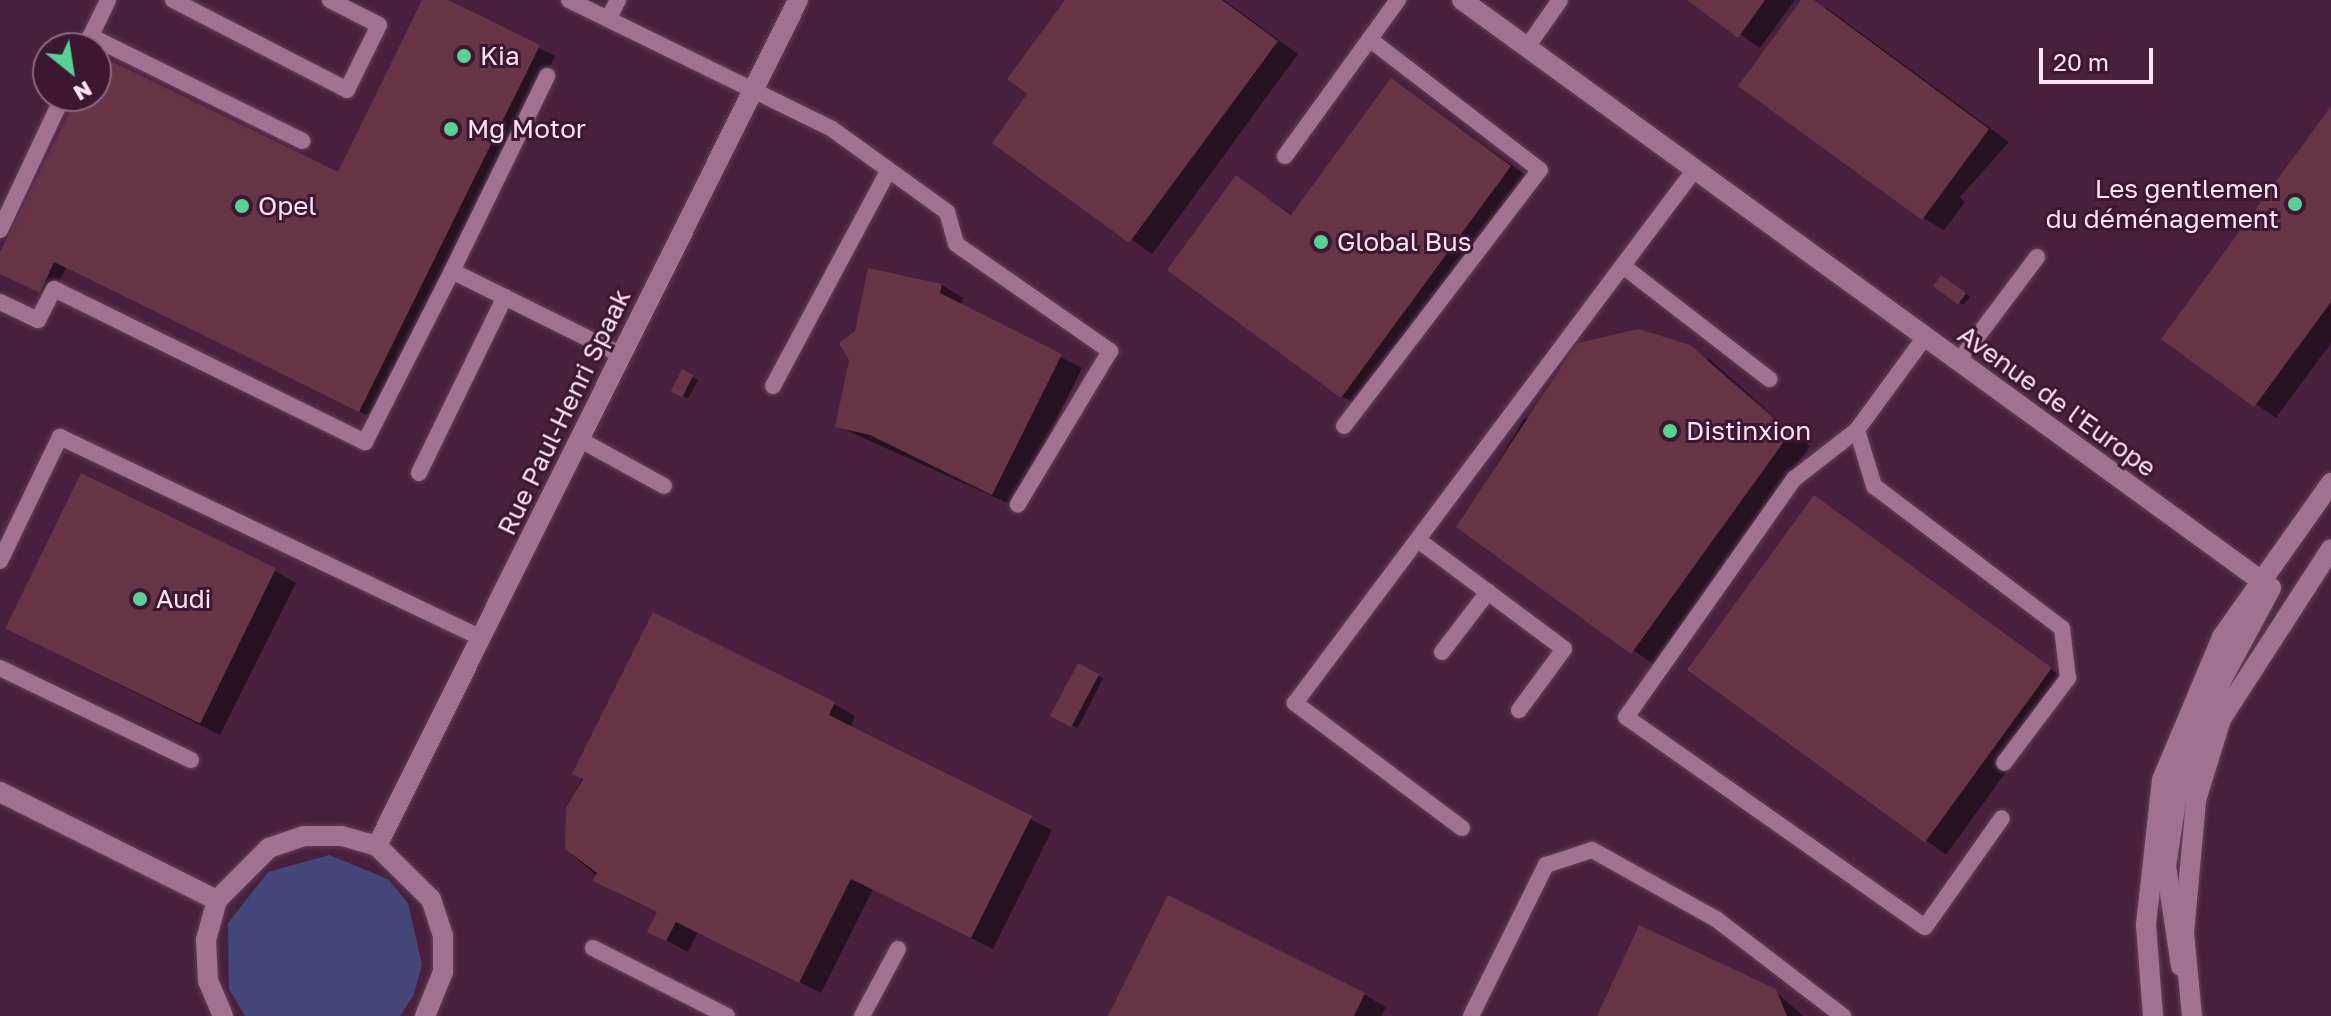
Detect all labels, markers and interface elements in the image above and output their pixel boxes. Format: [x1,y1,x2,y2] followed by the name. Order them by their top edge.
[32,32,112,112] north arrow
[2043,32,2157,82] scale bar
[480,40,520,72] place label: Kia
[455,47,473,65] marker: Kia
[2053,47,2109,76] text: 20 m
[69,76,97,107] text: N
[467,113,586,145] place label: Mg Motor
[442,120,460,138] marker: Mg Motor
[2046,173,2279,234] place label: Les gentlemen du déménagement
[258,190,317,222] place label: Opel
[2286,195,2304,213] marker: Les gentlemen du déménagement
[233,197,251,215] marker: Opel
[1337,226,1471,258] place label: Global Bus
[1312,233,1330,251] marker: Global Bus
[491,284,637,540] street label: Rue Paul-Henri Spaak
[1952,319,2162,483] street label: Avenue de l'Europe
[1686,415,1811,447] place label: Distinxion
[1661,422,1679,440] marker: Distinxion
[156,583,212,615] place label: Audi
[131,590,149,608] marker: Audi

